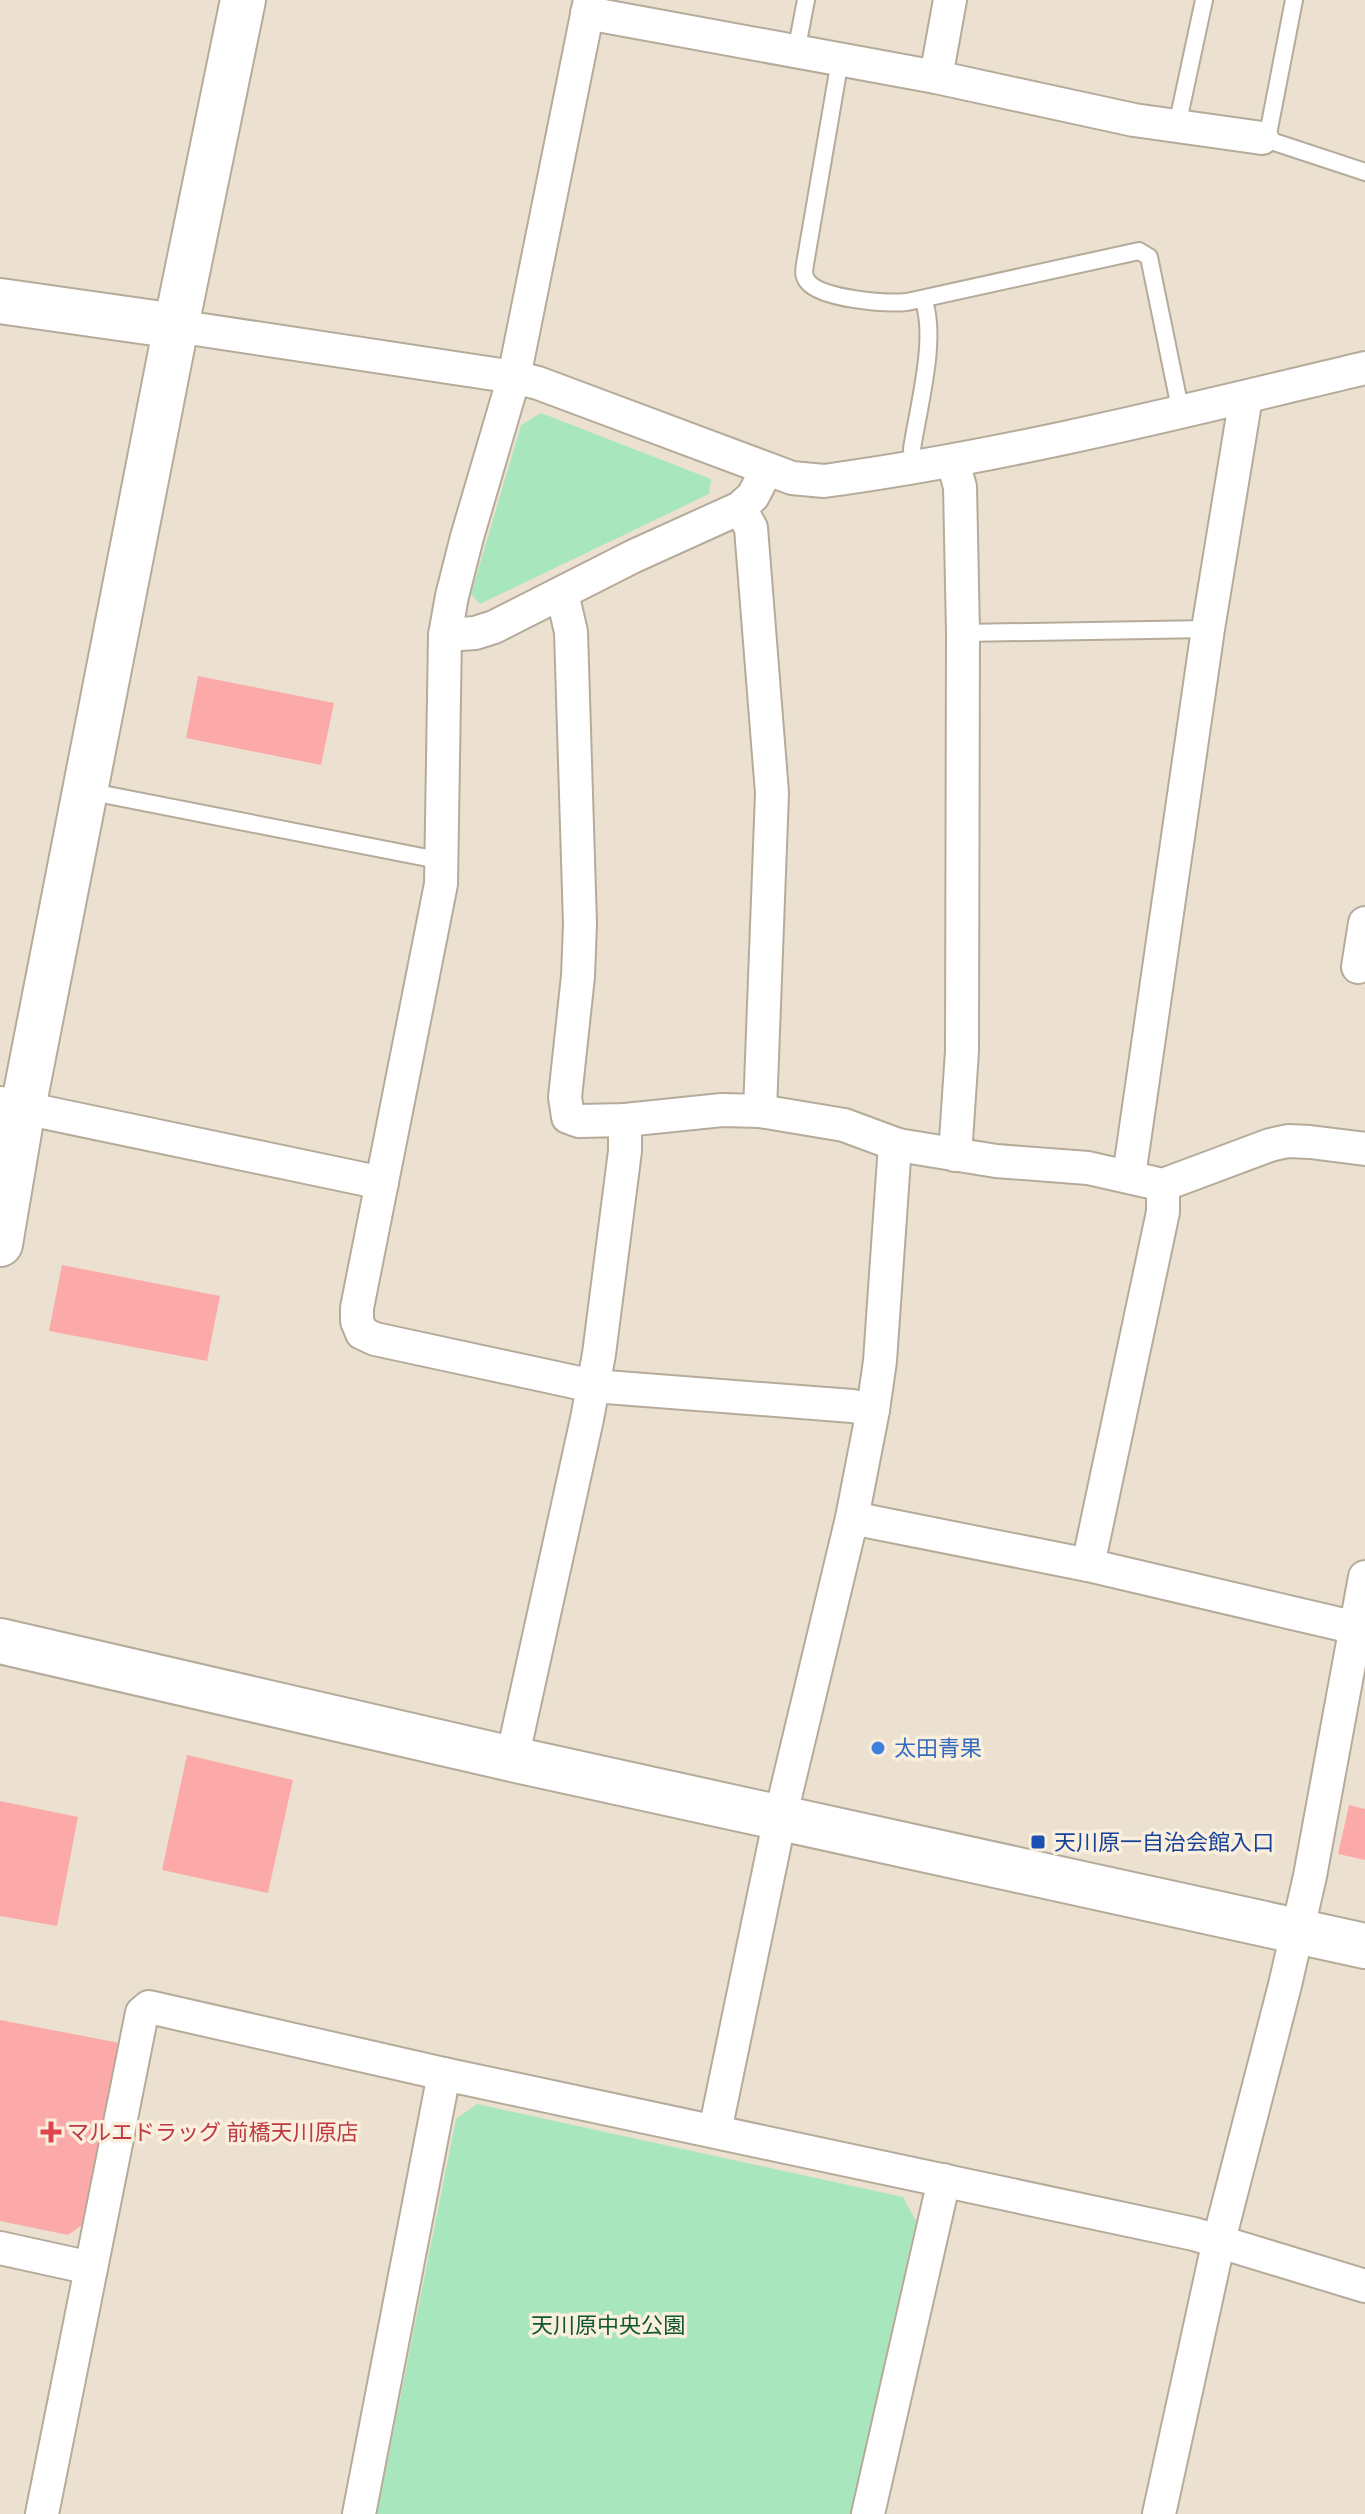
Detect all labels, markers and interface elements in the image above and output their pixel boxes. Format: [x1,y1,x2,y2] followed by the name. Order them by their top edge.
[894,1735,982,1762] place label: 太田青果
[869,1739,887,1757] marker: 太田青果
[1054,1829,1274,1856] place label: 天川原一自治会館入口
[1029,1833,1047,1851] marker: 天川原一自治会館入口
[67,2119,358,2146] place label: マルエドラッグ 前橋天川原店
[42,2123,60,2141] marker: マルエドラッグ 前橋天川原店
[531,2312,685,2339] park label: 天川原中央公園

